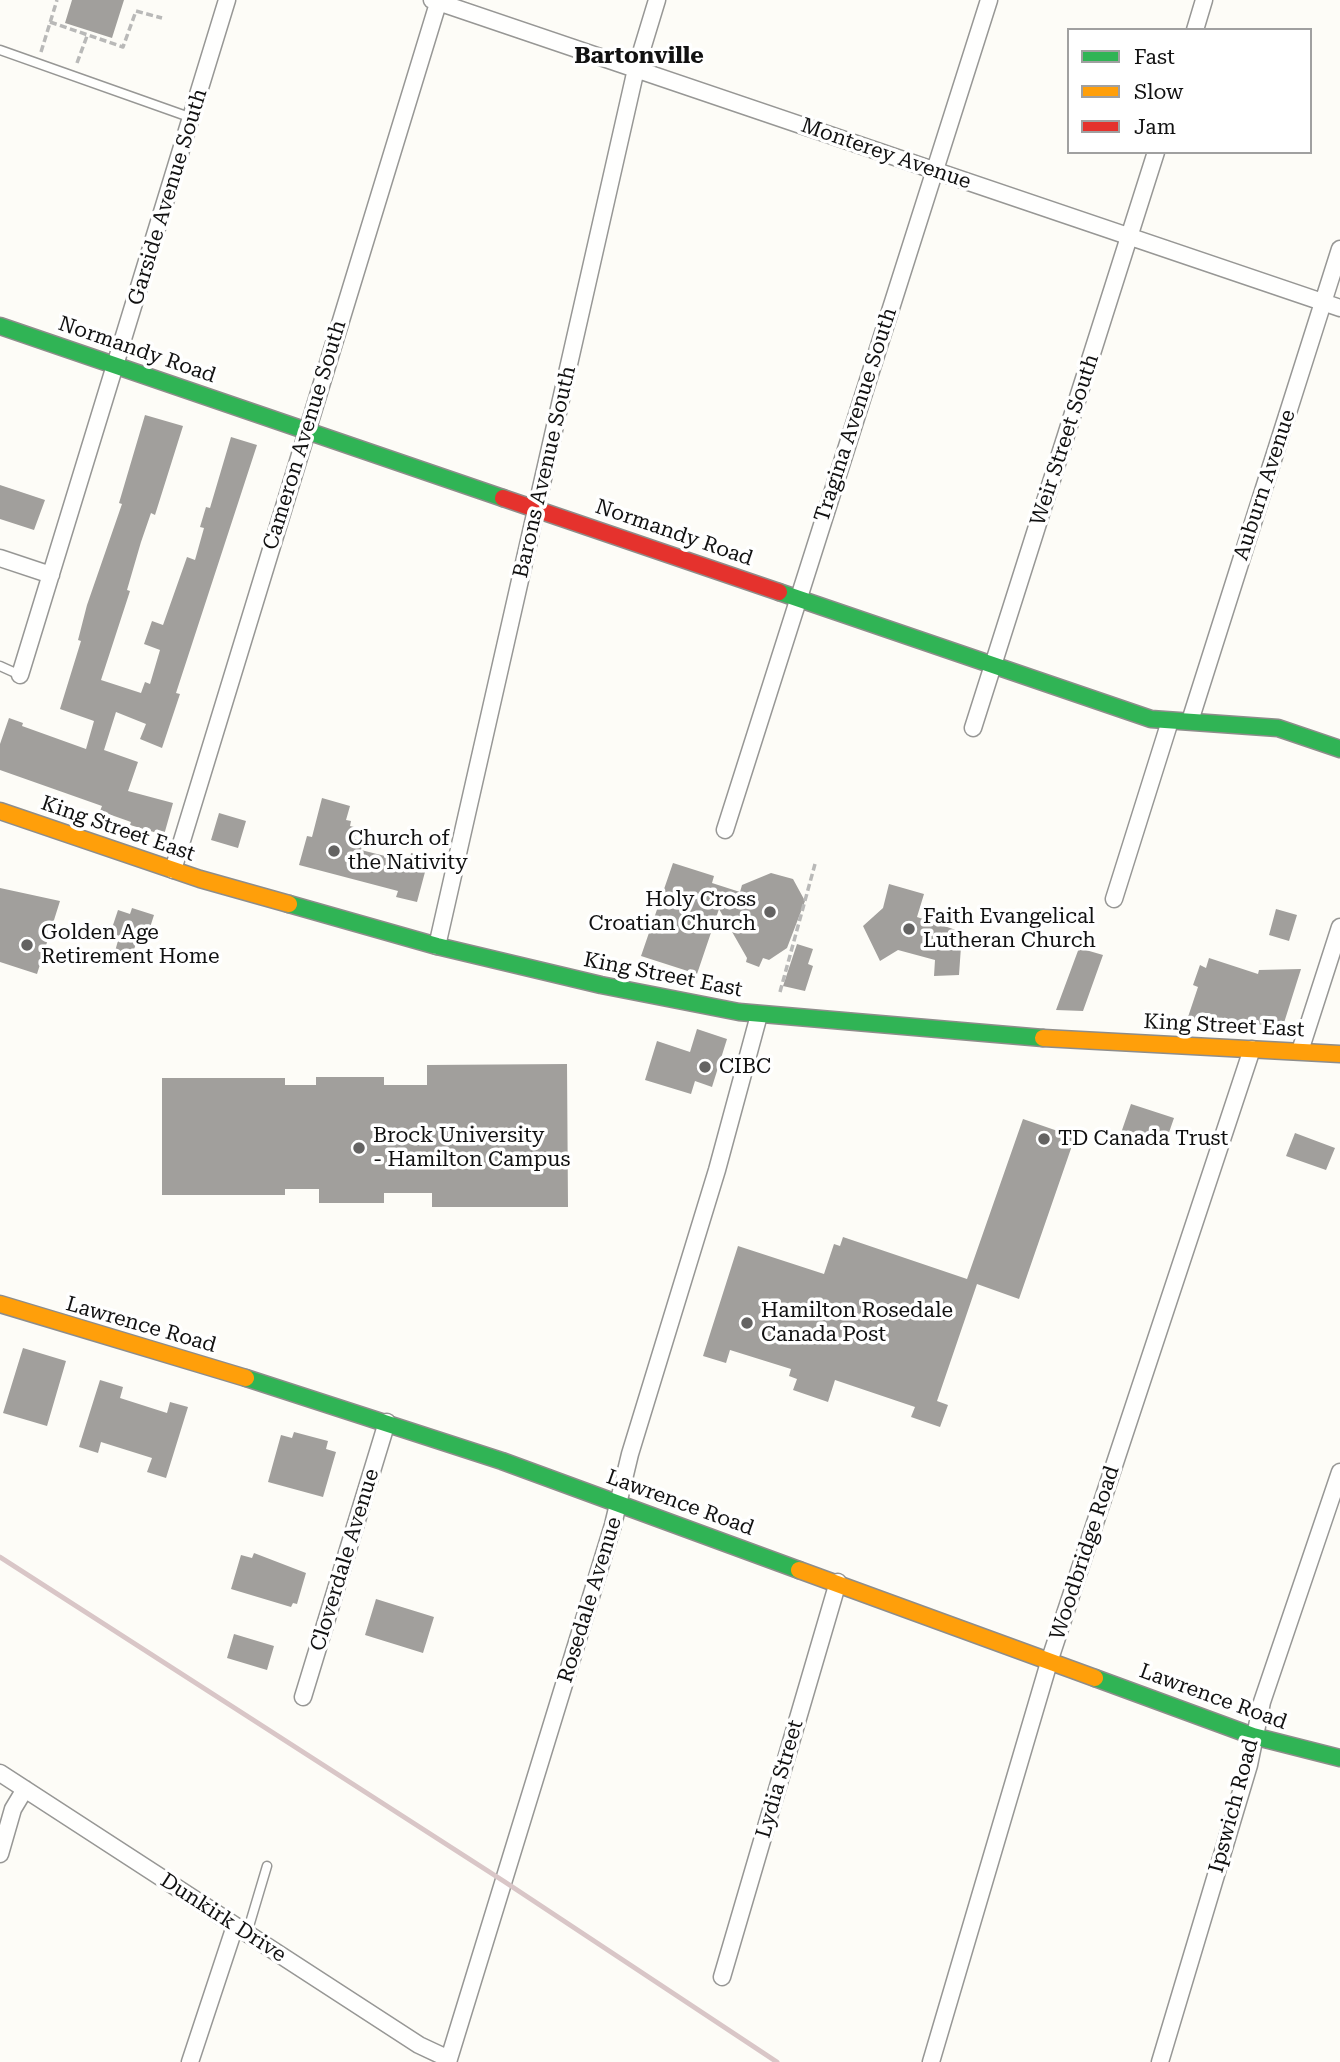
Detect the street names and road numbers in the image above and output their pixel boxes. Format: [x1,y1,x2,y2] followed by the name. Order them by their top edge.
[123,86,213,308] street label: Garside Avenue South
[798,113,974,195] street label: Monterey Avenue
[809,305,903,525] street label: Tragina Avenue South
[55,311,219,389] street label: Normandy Road
[258,317,352,553] street label: Cameron Avenue South
[1025,351,1105,529] street label: Weir Street South
[508,364,582,580] street label: Barons Avenue South
[1229,406,1301,564] street label: Auburn Avenue
[592,494,756,572] street label: Normandy Road
[38,791,198,867] street label: King Street East
[582,947,744,1003] street label: King Street East
[1143,1009,1305,1043] street label: King Street East
[63,1291,219,1359] street label: Lawrence Road
[1045,1463,1125,1643] street label: Woodbridge Road
[603,1465,757,1541] street label: Lawrence Road
[305,1466,385,1654] street label: Cloverdale Avenue
[553,1514,627,1686] street label: Rosedale Avenue
[1136,1659,1290,1735] street label: Lawrence Road
[751,1717,809,1841] street label: Lydia Street
[1204,1736,1264,1876] street label: Ipswich Road
[155,1868,291,1968] street label: Dunkirk Drive

